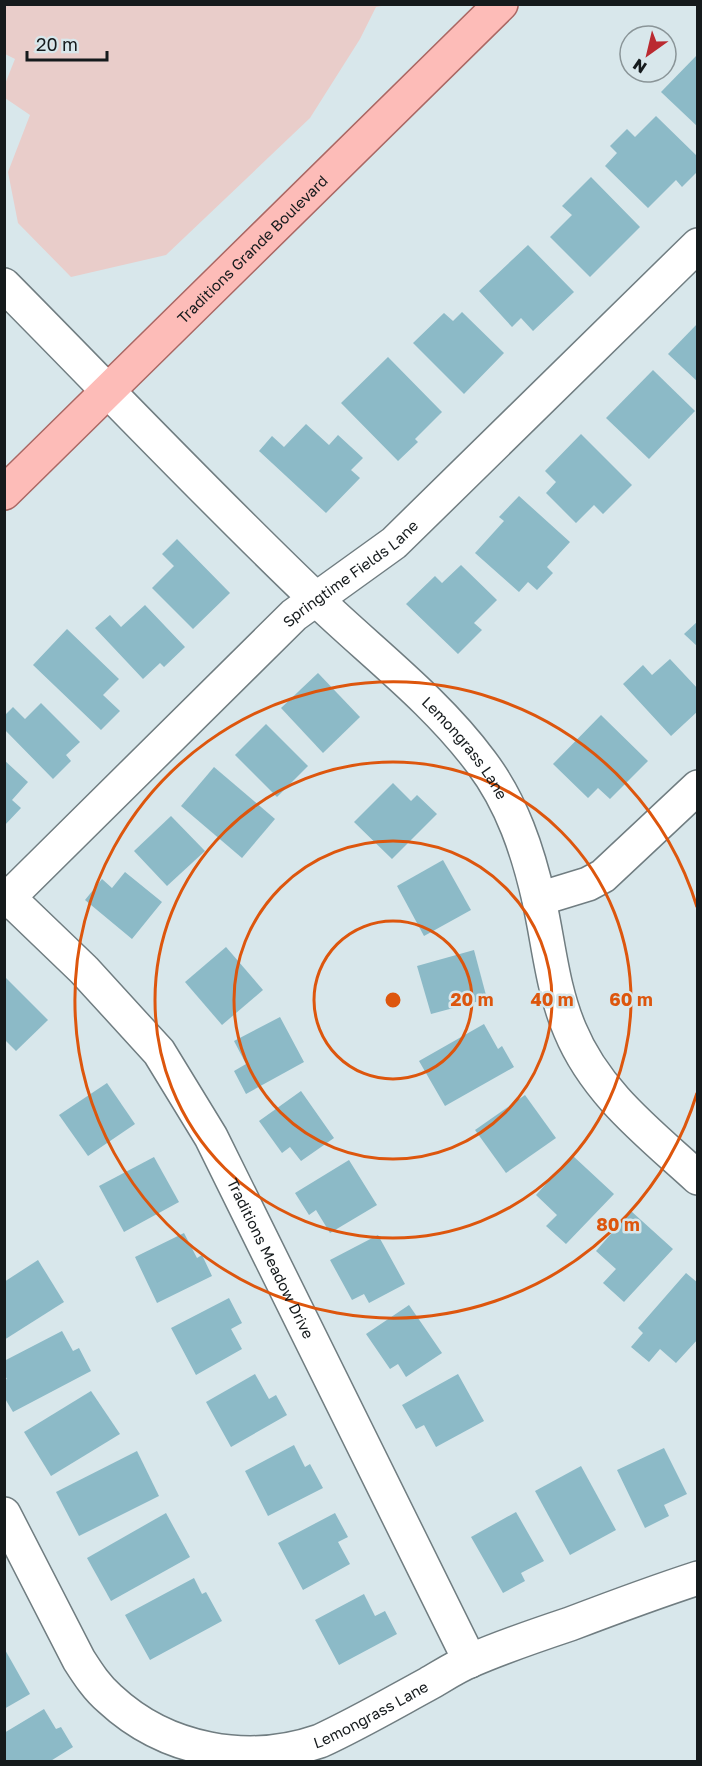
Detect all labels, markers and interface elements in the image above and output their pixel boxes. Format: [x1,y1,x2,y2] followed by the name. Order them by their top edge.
[27,24,106,62] scale bar
[618,24,678,84] north arrow
[36,33,78,55] text: 20 m
[629,55,650,78] text: N
[173,171,331,327] street label: Traditions Grande Boulevard
[279,516,422,630] street label: Springtime Fields Lane
[419,693,512,802] street label: Lemongrass Lane
[451,988,493,1010] text: 20 m
[530,988,574,1010] text: 40 m
[609,988,653,1010] text: 60 m
[383,990,403,1010] centre of rings
[224,1175,318,1342] street label: Traditions Meadow Drive
[596,1213,640,1235] text: 80 m
[311,1677,431,1752] street label: Lemongrass Lane

